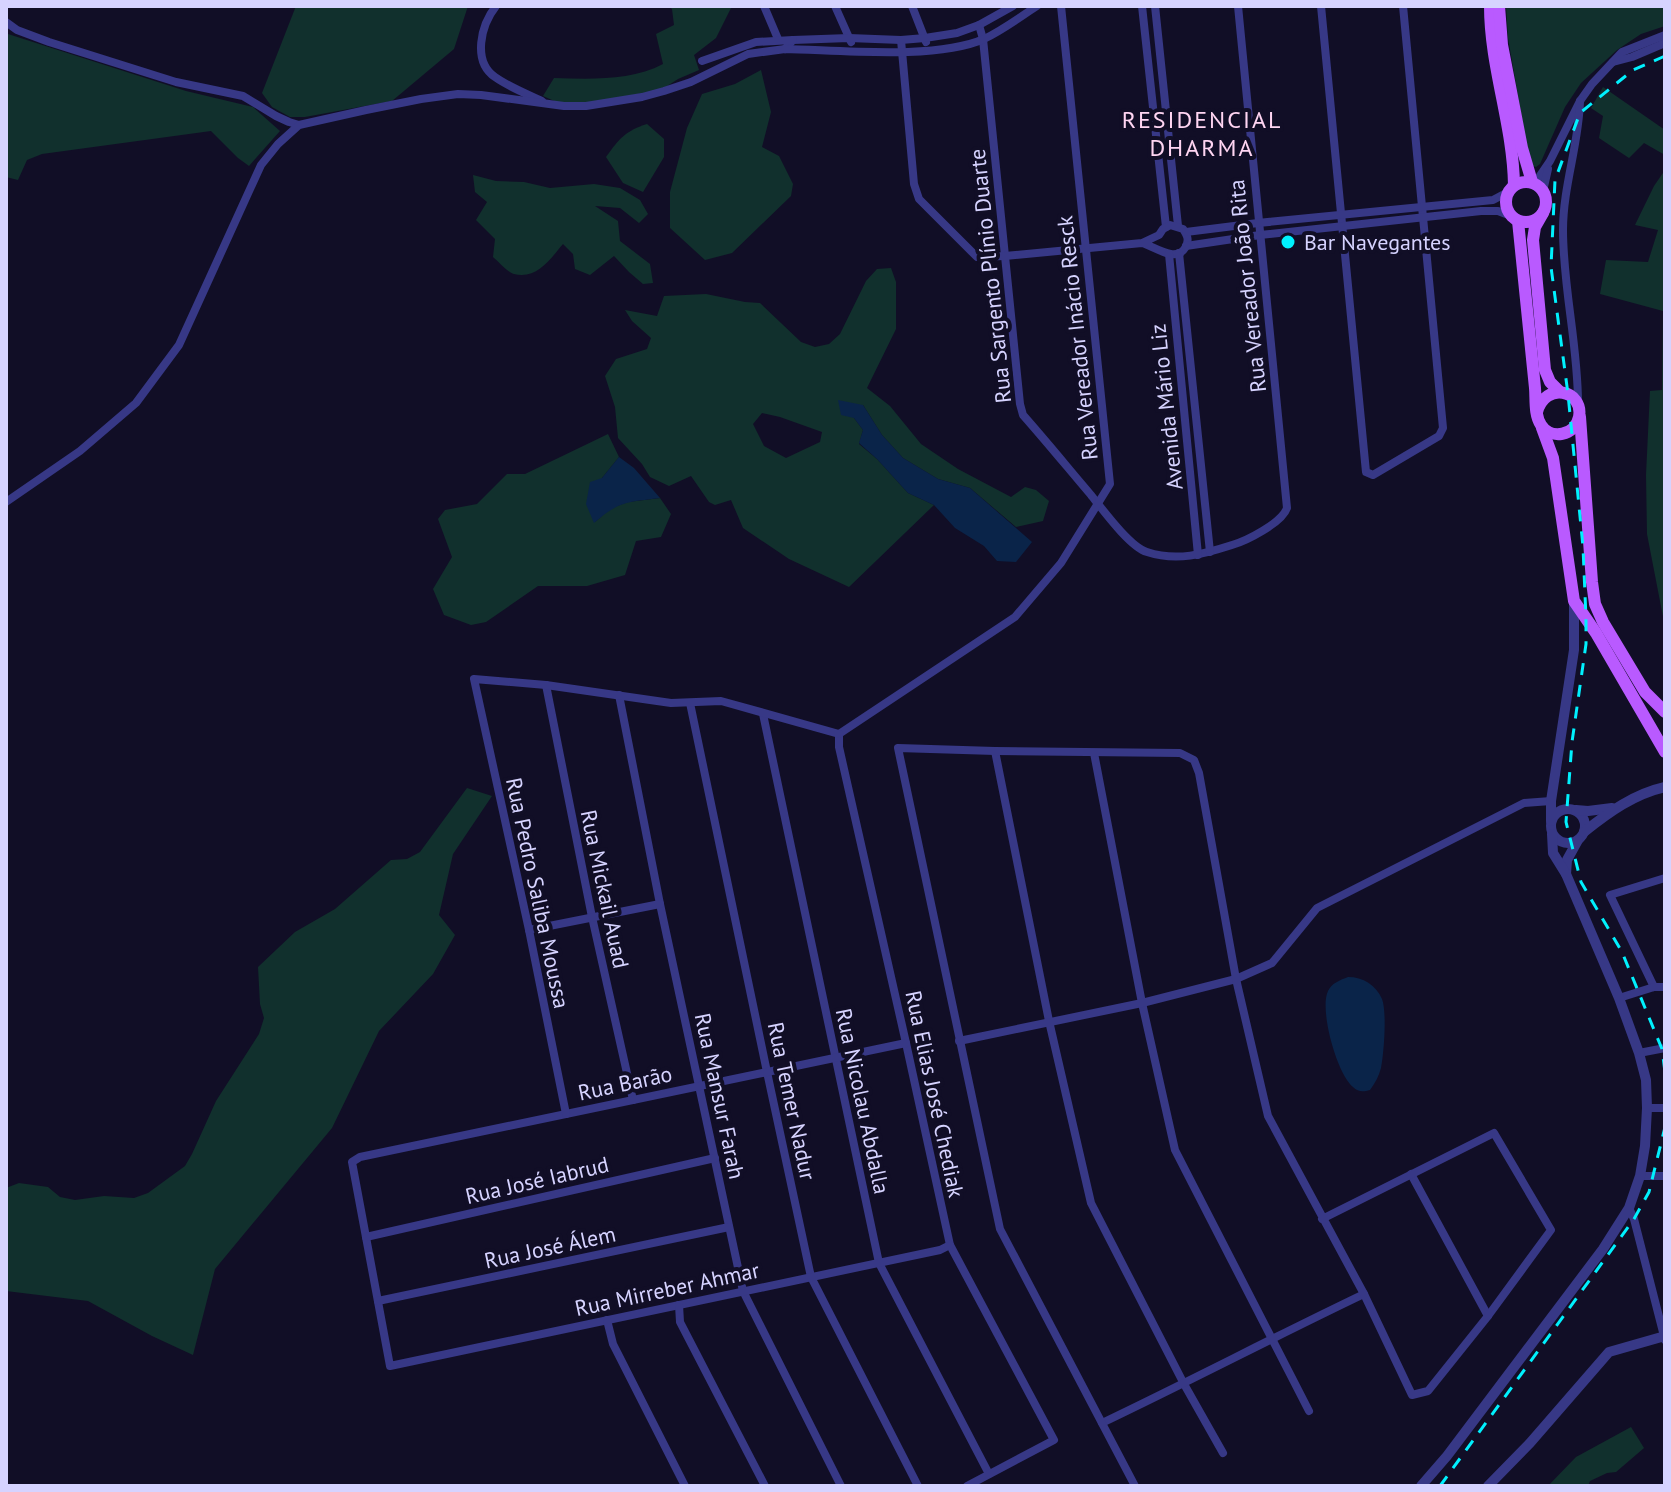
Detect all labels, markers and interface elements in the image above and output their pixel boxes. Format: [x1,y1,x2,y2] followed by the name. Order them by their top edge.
[1122,104,1282,163] district label: RESIDENCIAL DHARMA
[963,148,1017,404] street label: Rua Sargento Plínio Duarte
[1222,178,1272,394] street label: Rua Vereador João Rita
[1050,214,1104,462] street label: Rua Vereador Inácio Resck
[1304,228,1451,256] place label: Bar Navegantes
[1279,233,1297,251] marker: Bar Navegantes
[1143,323,1189,491] street label: Avenida Mário Liz
[500,775,576,1011] street label: Rua Pedro Saliba Moussa
[575,807,635,971] street label: Rua Mickail Auad
[899,988,971,1201] street label: Rua Elias José Chediak
[830,1006,896,1196] street label: Rua Nicolau Abdalla
[689,1010,751,1182] street label: Rua Mansur Farah
[762,1019,823,1183] street label: Rua Temer Nadur
[575,1059,675,1107] street label: Rua Barão
[463,1150,611,1210] street label: Rua José Iabrud
[482,1219,618,1275] street label: Rua José Álem
[572,1256,762,1322] street label: Rua Mirreber Ahmar

